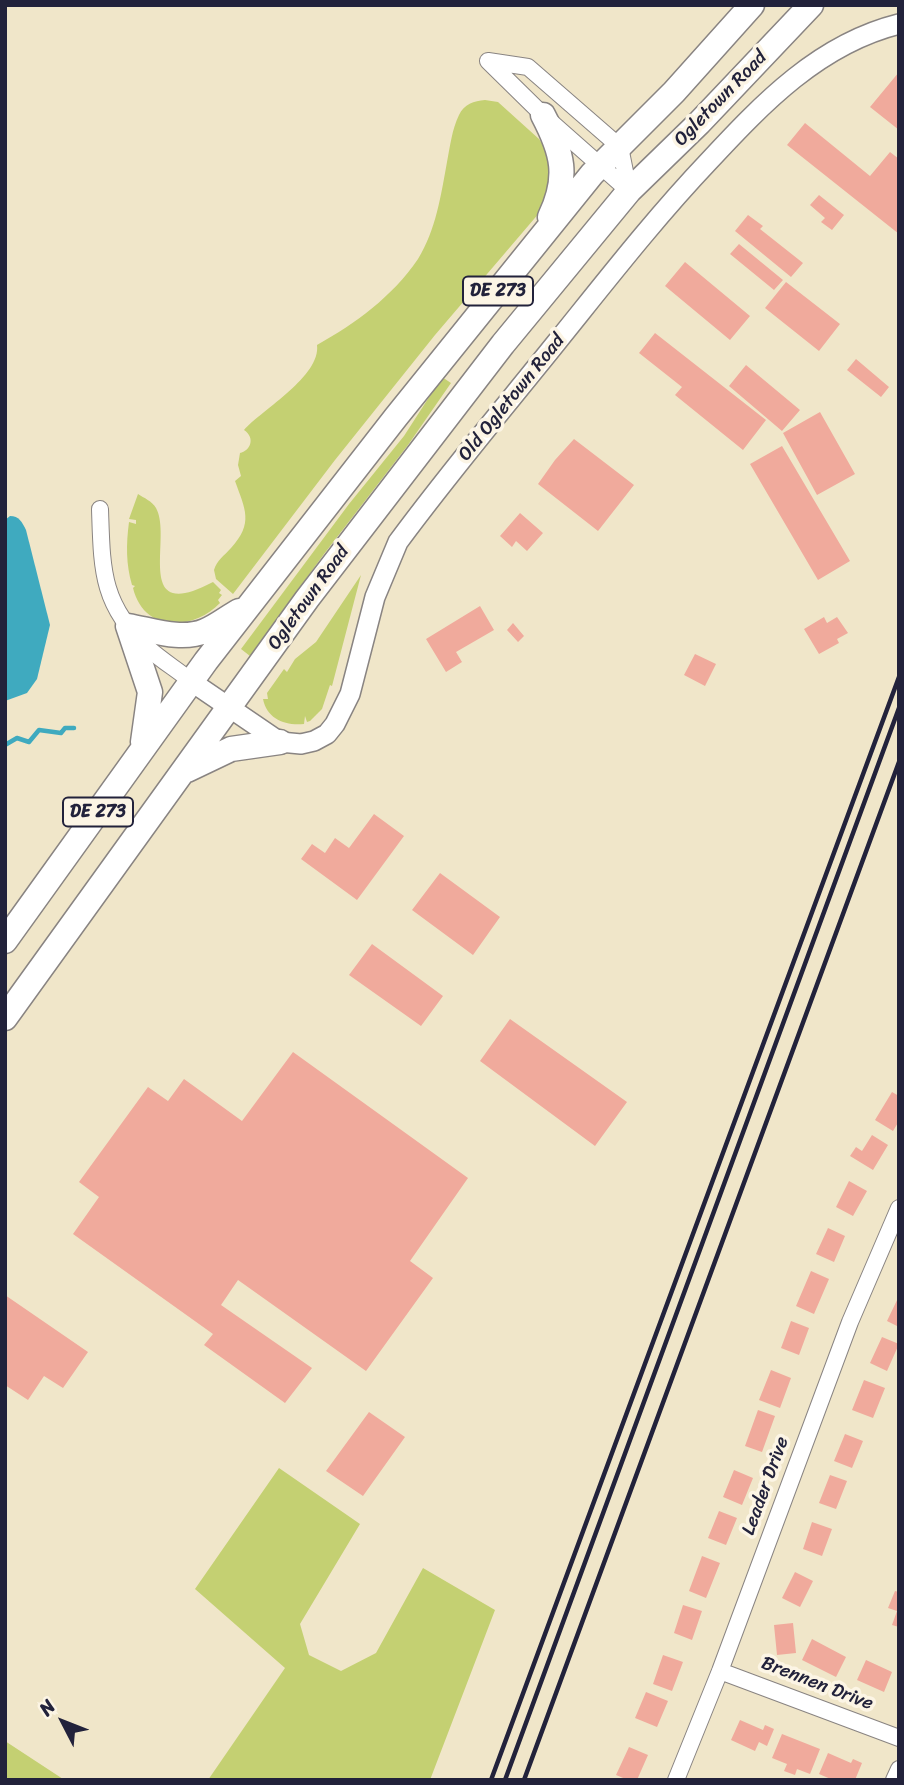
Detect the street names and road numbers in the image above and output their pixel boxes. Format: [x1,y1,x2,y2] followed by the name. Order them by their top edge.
[670,47,772,151] street label: Ogletown Road
[463,276,533,306] road number: DE 273
[454,330,570,466] street label: Old Ogletown Road
[263,541,355,655] street label: Ogletown Road
[63,798,133,826] road number: DE 273
[738,1434,794,1538] street label: Leader Drive
[758,1652,876,1716] street label: Brennen Drive

